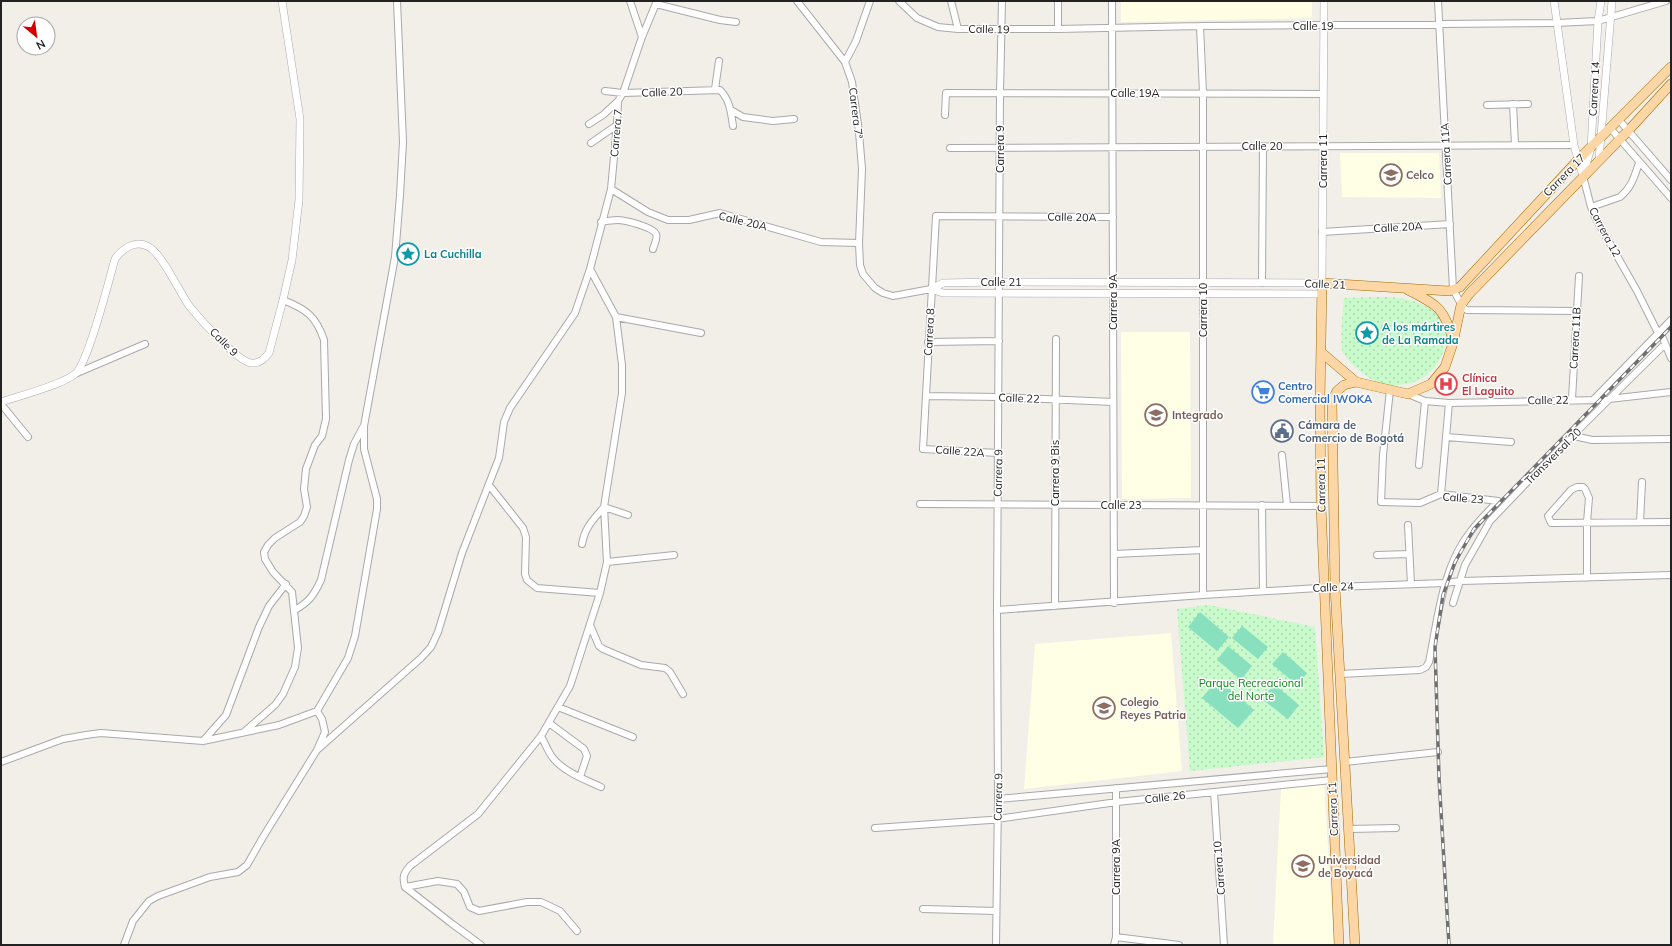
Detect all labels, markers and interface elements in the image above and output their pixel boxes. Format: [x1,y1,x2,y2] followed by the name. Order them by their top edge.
[16,16,56,56] north arrow
[1292,19,1334,33] street label: Calle 19
[968,22,1010,36] street label: Calle 19
[34,37,48,53] text: N
[1586,61,1602,117] street label: Carrera 14
[641,84,683,100] street label: Calle 20
[1110,86,1160,100] street label: Calle 19A
[846,87,866,140] street label: Carrera 7ª
[607,109,625,157] street label: Carrera 7
[1437,122,1455,186] street label: Carrera 11A
[993,125,1007,173] street label: Carrera 9
[1316,134,1330,188] street label: Carrera 11
[1241,139,1283,153] street label: Calle 20
[1540,151,1588,199] street label: Carrera 17
[1378,162,1404,188] school or university icon: Celco
[1406,168,1434,182] place label: Celco
[1586,205,1624,260] street label: Carrera 12
[717,209,769,233] street label: Calle 20A
[1047,210,1097,224] street label: Calle 20A
[1373,219,1423,235] street label: Calle 20A
[395,241,421,267] place icon: La Cuchilla
[424,247,482,261] place label: La Cuchilla
[1106,274,1120,330] street label: Carrera 9A
[980,275,1022,289] street label: Calle 21
[1304,276,1346,292] street label: Calle 21
[1196,282,1210,337] street label: Carrera 10
[921,307,937,356] street label: Carrera 8
[1566,307,1584,369] street label: Carrera 11B
[1354,320,1380,346] place icon: A los mártires de La Ramada
[1382,320,1459,347] place label: A los mártires de La Ramada
[207,325,241,359] street label: Calle 9
[1433,371,1459,397] hospital icon: Clínica El Laguito
[1462,371,1515,398] place label: Clínica El Laguito
[1250,379,1276,405] supermarket icon: Centro Comercial IWOKA
[1278,379,1373,406] place label: Centro Comercial IWOKA
[998,390,1040,406] street label: Calle 22
[1527,393,1569,407] street label: Calle 22
[1143,402,1169,428] school or university icon: Integrado
[1172,408,1224,422] place label: Integrado
[1269,418,1295,444] public building icon: Cámara de Comercio de Bogotá
[1298,418,1404,445] place label: Cámara de Comercio de Bogotá
[1522,424,1585,487] street label: Transversal 20
[1048,440,1062,506] street label: Carrera 9 Bis
[935,442,985,460] street label: Calle 22A
[991,449,1005,497] street label: Carrera 9
[1314,458,1328,512] street label: Carrera 11
[1442,490,1484,506] street label: Calle 23
[1100,498,1142,512] street label: Calle 23
[1312,579,1354,595] street label: Calle 24
[1199,676,1303,703] park label: Parque Recreacional del Norte
[1091,695,1117,721] school or university icon: Colegio Reyes Patria
[1120,695,1186,722] place label: Colegio Reyes Patria
[991,773,1005,821] street label: Carrera 9
[1325,782,1341,836] street label: Carrera 11
[1144,788,1187,806] street label: Calle 26
[1109,839,1123,895] street label: Carrera 9A
[1210,840,1228,896] street label: Carrera 10
[1290,853,1316,879] school or university icon: Universidad de Boyacá
[1318,853,1381,880] place label: Universidad de Boyacá

